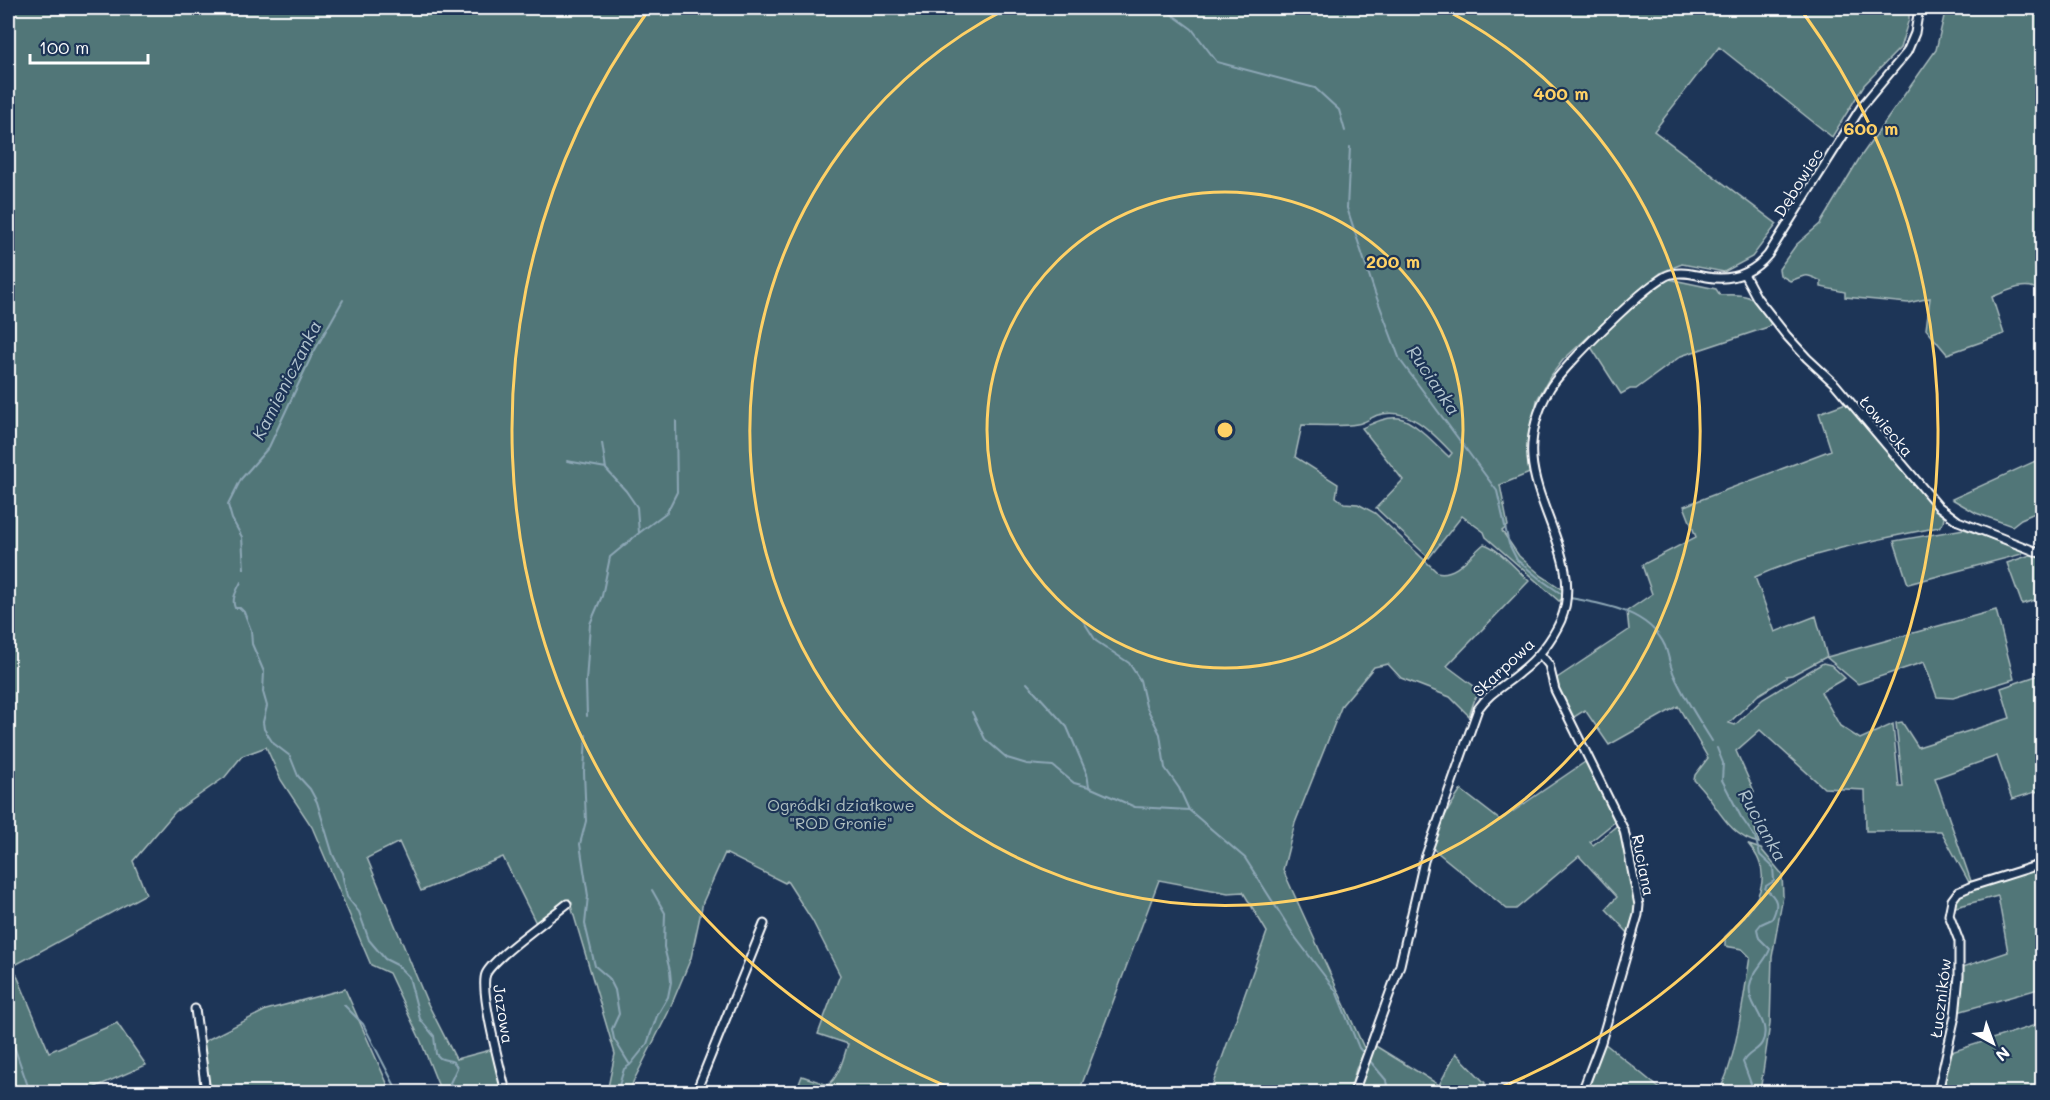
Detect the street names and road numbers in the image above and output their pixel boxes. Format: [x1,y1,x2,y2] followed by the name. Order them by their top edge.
[1769,144,1827,220] street label: Dębowiec
[1855,391,1919,461] street label: Łowiecka
[1468,633,1538,701] street label: Skarpowa
[1628,833,1660,898] street label: Ruciana
[1925,957,1955,1039] street label: Łuczników
[489,983,519,1045] street label: Jazowa

